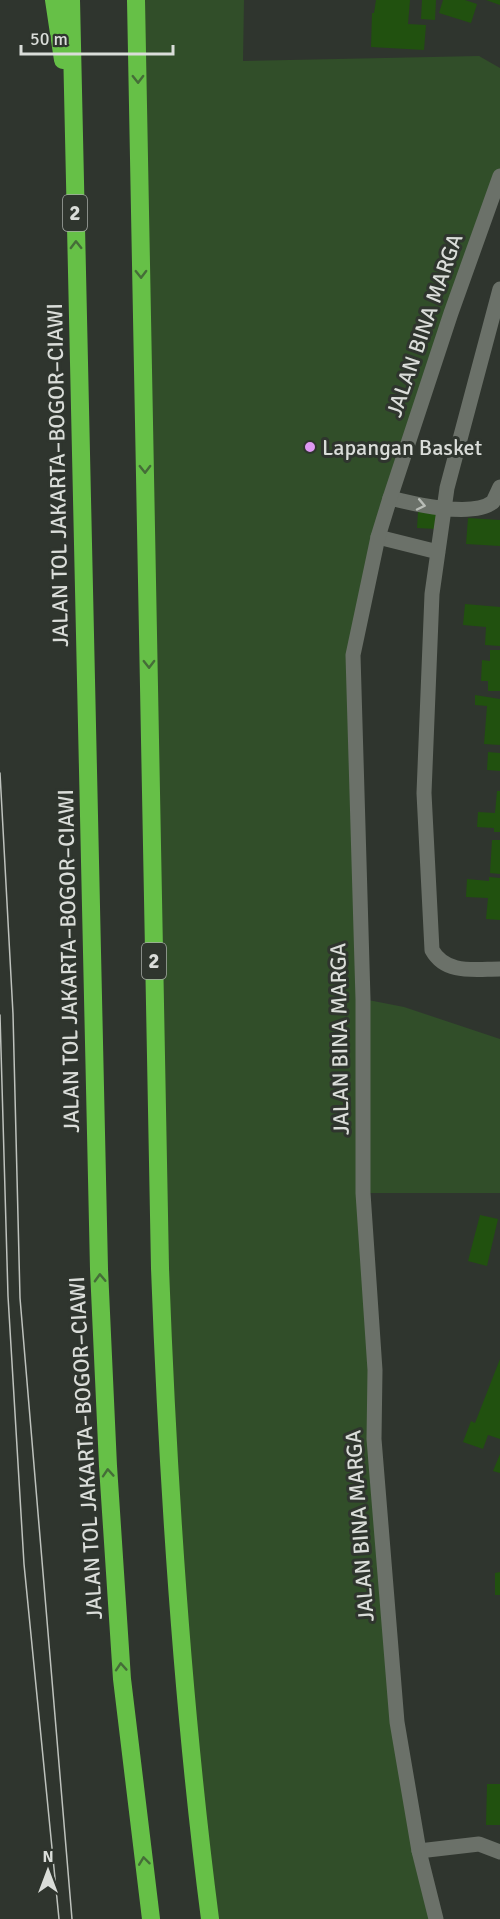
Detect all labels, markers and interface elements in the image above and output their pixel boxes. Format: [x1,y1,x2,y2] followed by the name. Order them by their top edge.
[21,18,172,56] scale bar
[30,28,68,50] text: 50 m
[131,75,144,84] one-way arrow
[63,195,87,231] road number: 2
[380,229,469,420] street label: JALAN BINA MARGA
[70,240,82,249] one-way arrow
[135,270,148,279] one-way arrow
[41,303,74,647] street label: JALAN TOL JAKARTA–BOGOR–CIAWI
[322,434,483,461] place label: Lapangan Basket
[303,440,317,454] marker: Lapangan Basket
[139,465,151,474] one-way arrow
[415,498,425,511] one-way arrow
[143,660,155,669] one-way arrow
[52,789,85,1133] street label: JALAN TOL JAKARTA–BOGOR–CIAWI
[324,942,355,1135] street label: JALAN BINA MARGA
[142,943,166,979] road number: 2
[93,1273,106,1282] one-way arrow
[63,1276,108,1620] street label: JALAN TOL JAKARTA–BOGOR–CIAWI
[339,1429,380,1623] street label: JALAN BINA MARGA
[102,1468,115,1477] one-way arrow
[115,1663,128,1672] one-way arrow
[18,1841,78,1901] north arrow
[42,1847,54,1867] text: N
[139,1856,151,1865] one-way arrow

